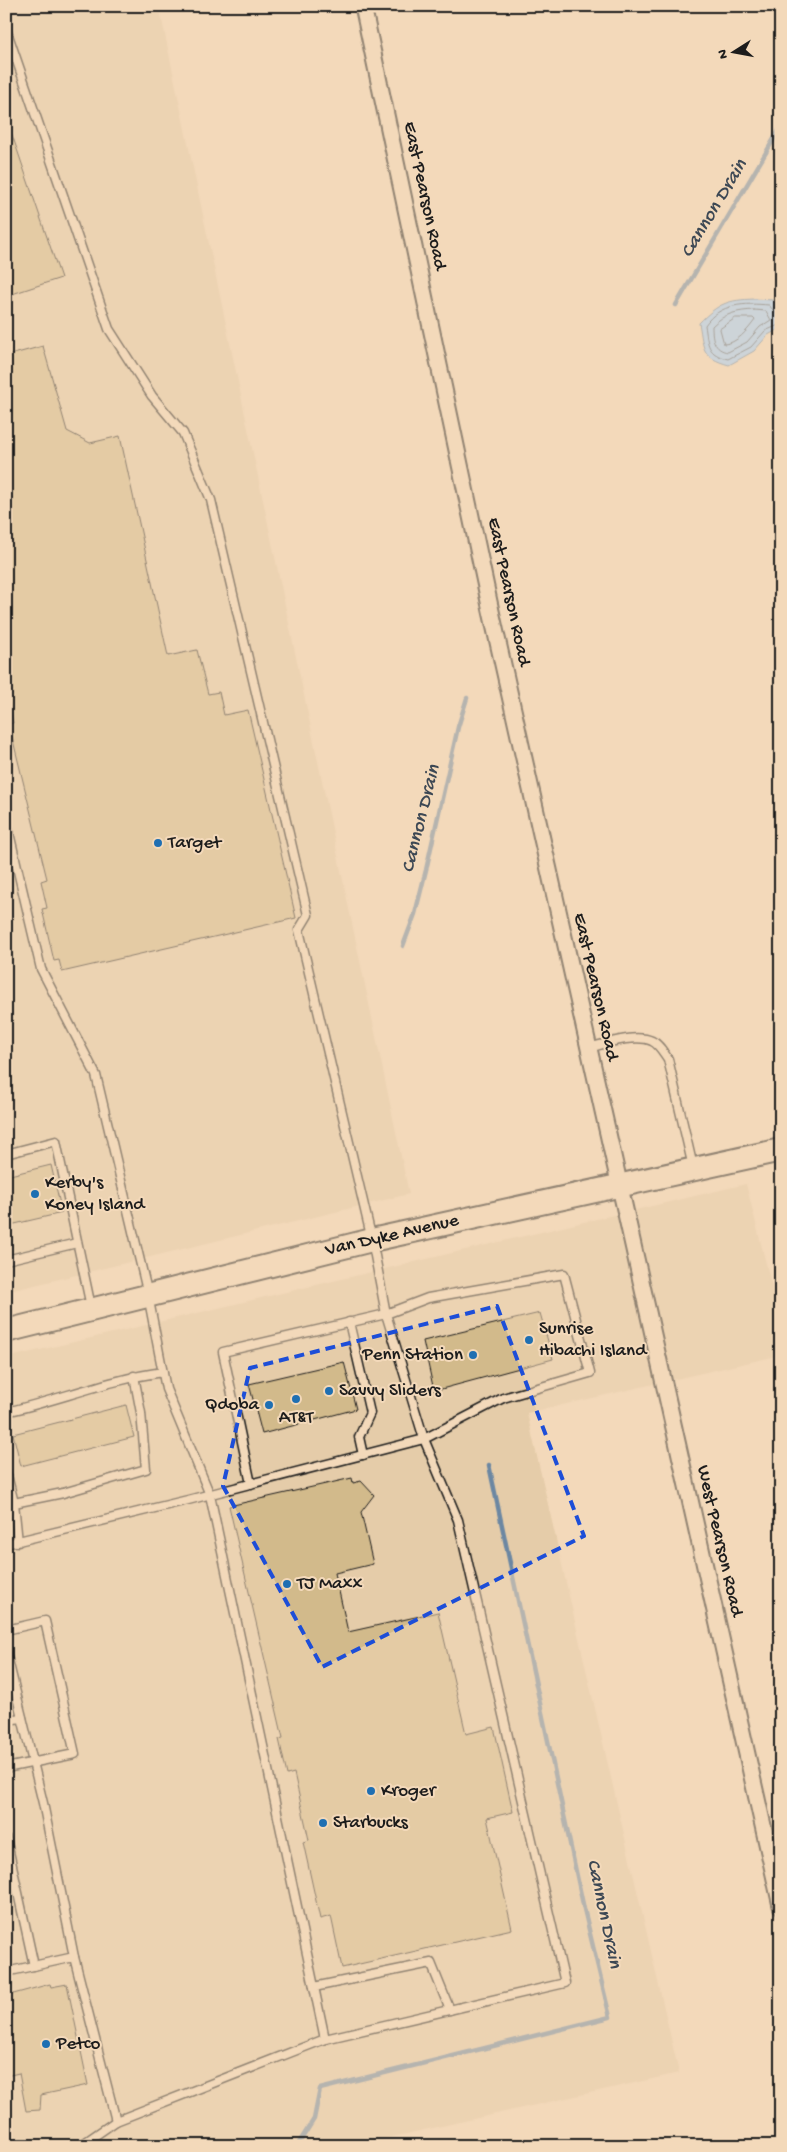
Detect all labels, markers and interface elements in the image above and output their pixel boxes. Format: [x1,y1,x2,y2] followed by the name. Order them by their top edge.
[710,28,760,78] north arrow
[714,48,733,60] text: N
[397,120,451,274] street label: East Pearson Road
[677,155,754,262] water label: Cannon Drain
[481,516,535,670] street label: East Pearson Road
[397,762,447,875] water label: Cannon Drain
[167,832,223,855] place label: Target
[152,837,164,849] marker: Target
[567,911,624,1065] street label: East Pearson Road
[45,1172,146,1217] place label: Kerby's Koney Island
[29,1188,41,1200] marker: Kerby's Koney Island
[322,1209,461,1263] street label: Van Dyke Avenue
[539,1318,648,1363] place label: Sunrise Hibachi Island
[523,1334,535,1346] marker: Sunrise Hibachi Island
[361,1344,463,1367] place label: Penn Station
[467,1349,479,1361] marker: Penn Station
[339,1380,442,1403] place label: Savvy Sliders
[323,1385,335,1397] marker: Savvy Sliders
[290,1393,302,1405] marker: AT&T
[205,1394,260,1417] place label: Qdoba
[263,1399,275,1411] marker: Qdoba
[279,1407,314,1430] place label: AT&T
[690,1463,748,1621] street label: West Pearson Road
[296,1573,363,1596] place label: TJ Maxx
[281,1578,293,1590] marker: TJ Maxx
[381,1780,438,1803] place label: Kroger
[365,1785,377,1797] marker: Kroger
[333,1812,409,1835] place label: Starbucks
[317,1817,329,1829] marker: Starbucks
[580,1858,626,1971] water label: Cannon Drain
[55,2033,101,2056] place label: Petco
[40,2038,52,2050] marker: Petco

